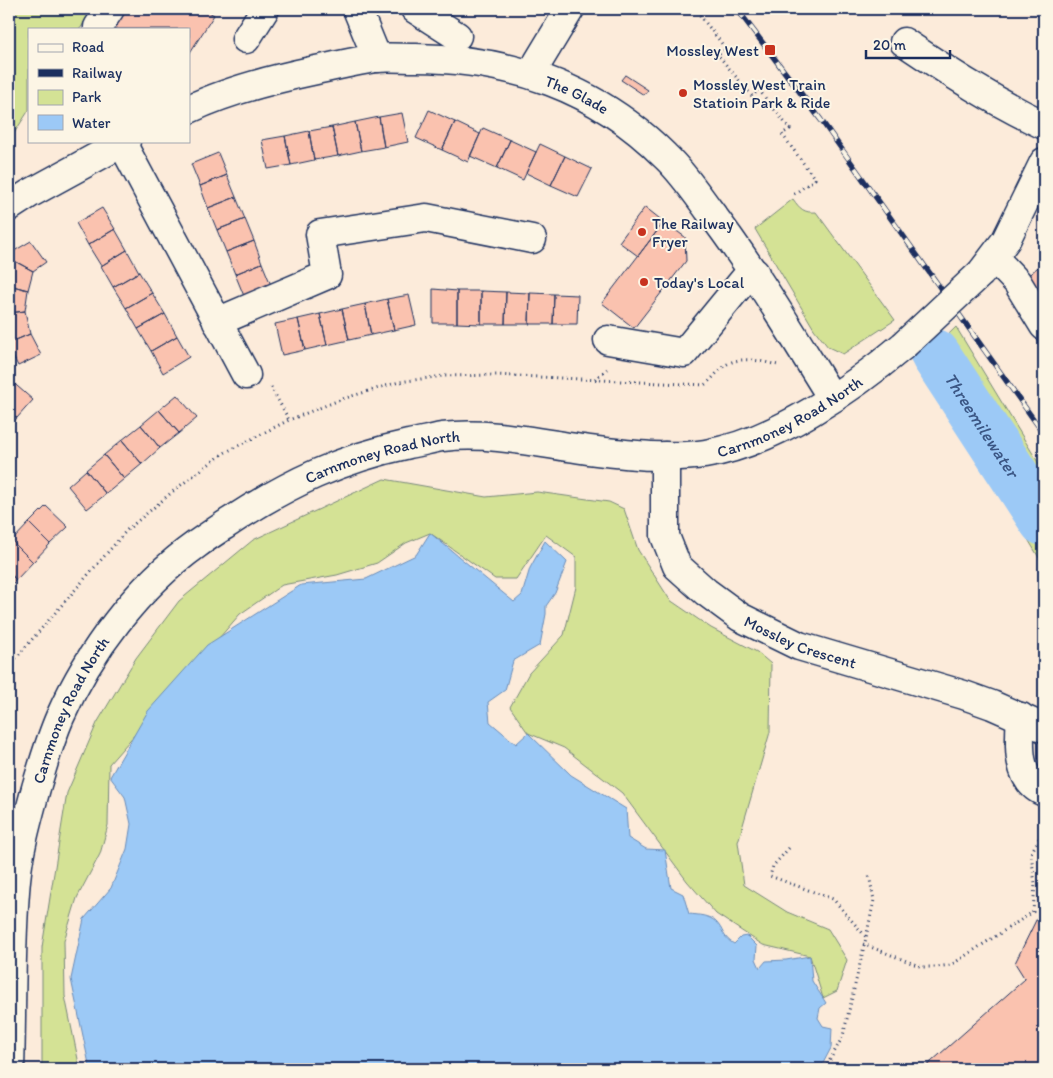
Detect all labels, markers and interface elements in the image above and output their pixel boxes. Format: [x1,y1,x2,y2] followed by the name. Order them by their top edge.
[28,28,190,142] legend
[866,28,949,60] scale bar
[873,36,907,54] text: 20 m
[72,38,105,56] text: Road
[666,41,759,60] place label: Mossley West
[763,43,777,57] marker: Mossley West
[72,64,122,82] text: Railway
[542,71,612,118] street label: The Glade
[693,75,830,112] place label: Mossley West Train Statioin Park & Ride
[677,87,689,99] marker: Mossley West Train Statioin Park & Ride
[72,88,102,106] text: Park
[72,114,111,132] text: Water
[652,214,734,251] place label: The Railway Fryer
[636,226,648,238] marker: The Railway Fryer
[654,273,745,292] place label: Today's Local
[638,276,650,288] marker: Today's Local
[939,369,1025,483] water label: Threemilewater
[715,372,866,461] street label: Carnmoney Road North
[302,427,461,488] street label: Carnmoney Road North
[741,612,859,673] street label: Mossley Crescent
[29,632,113,786] street label: Carnmoney Road North

